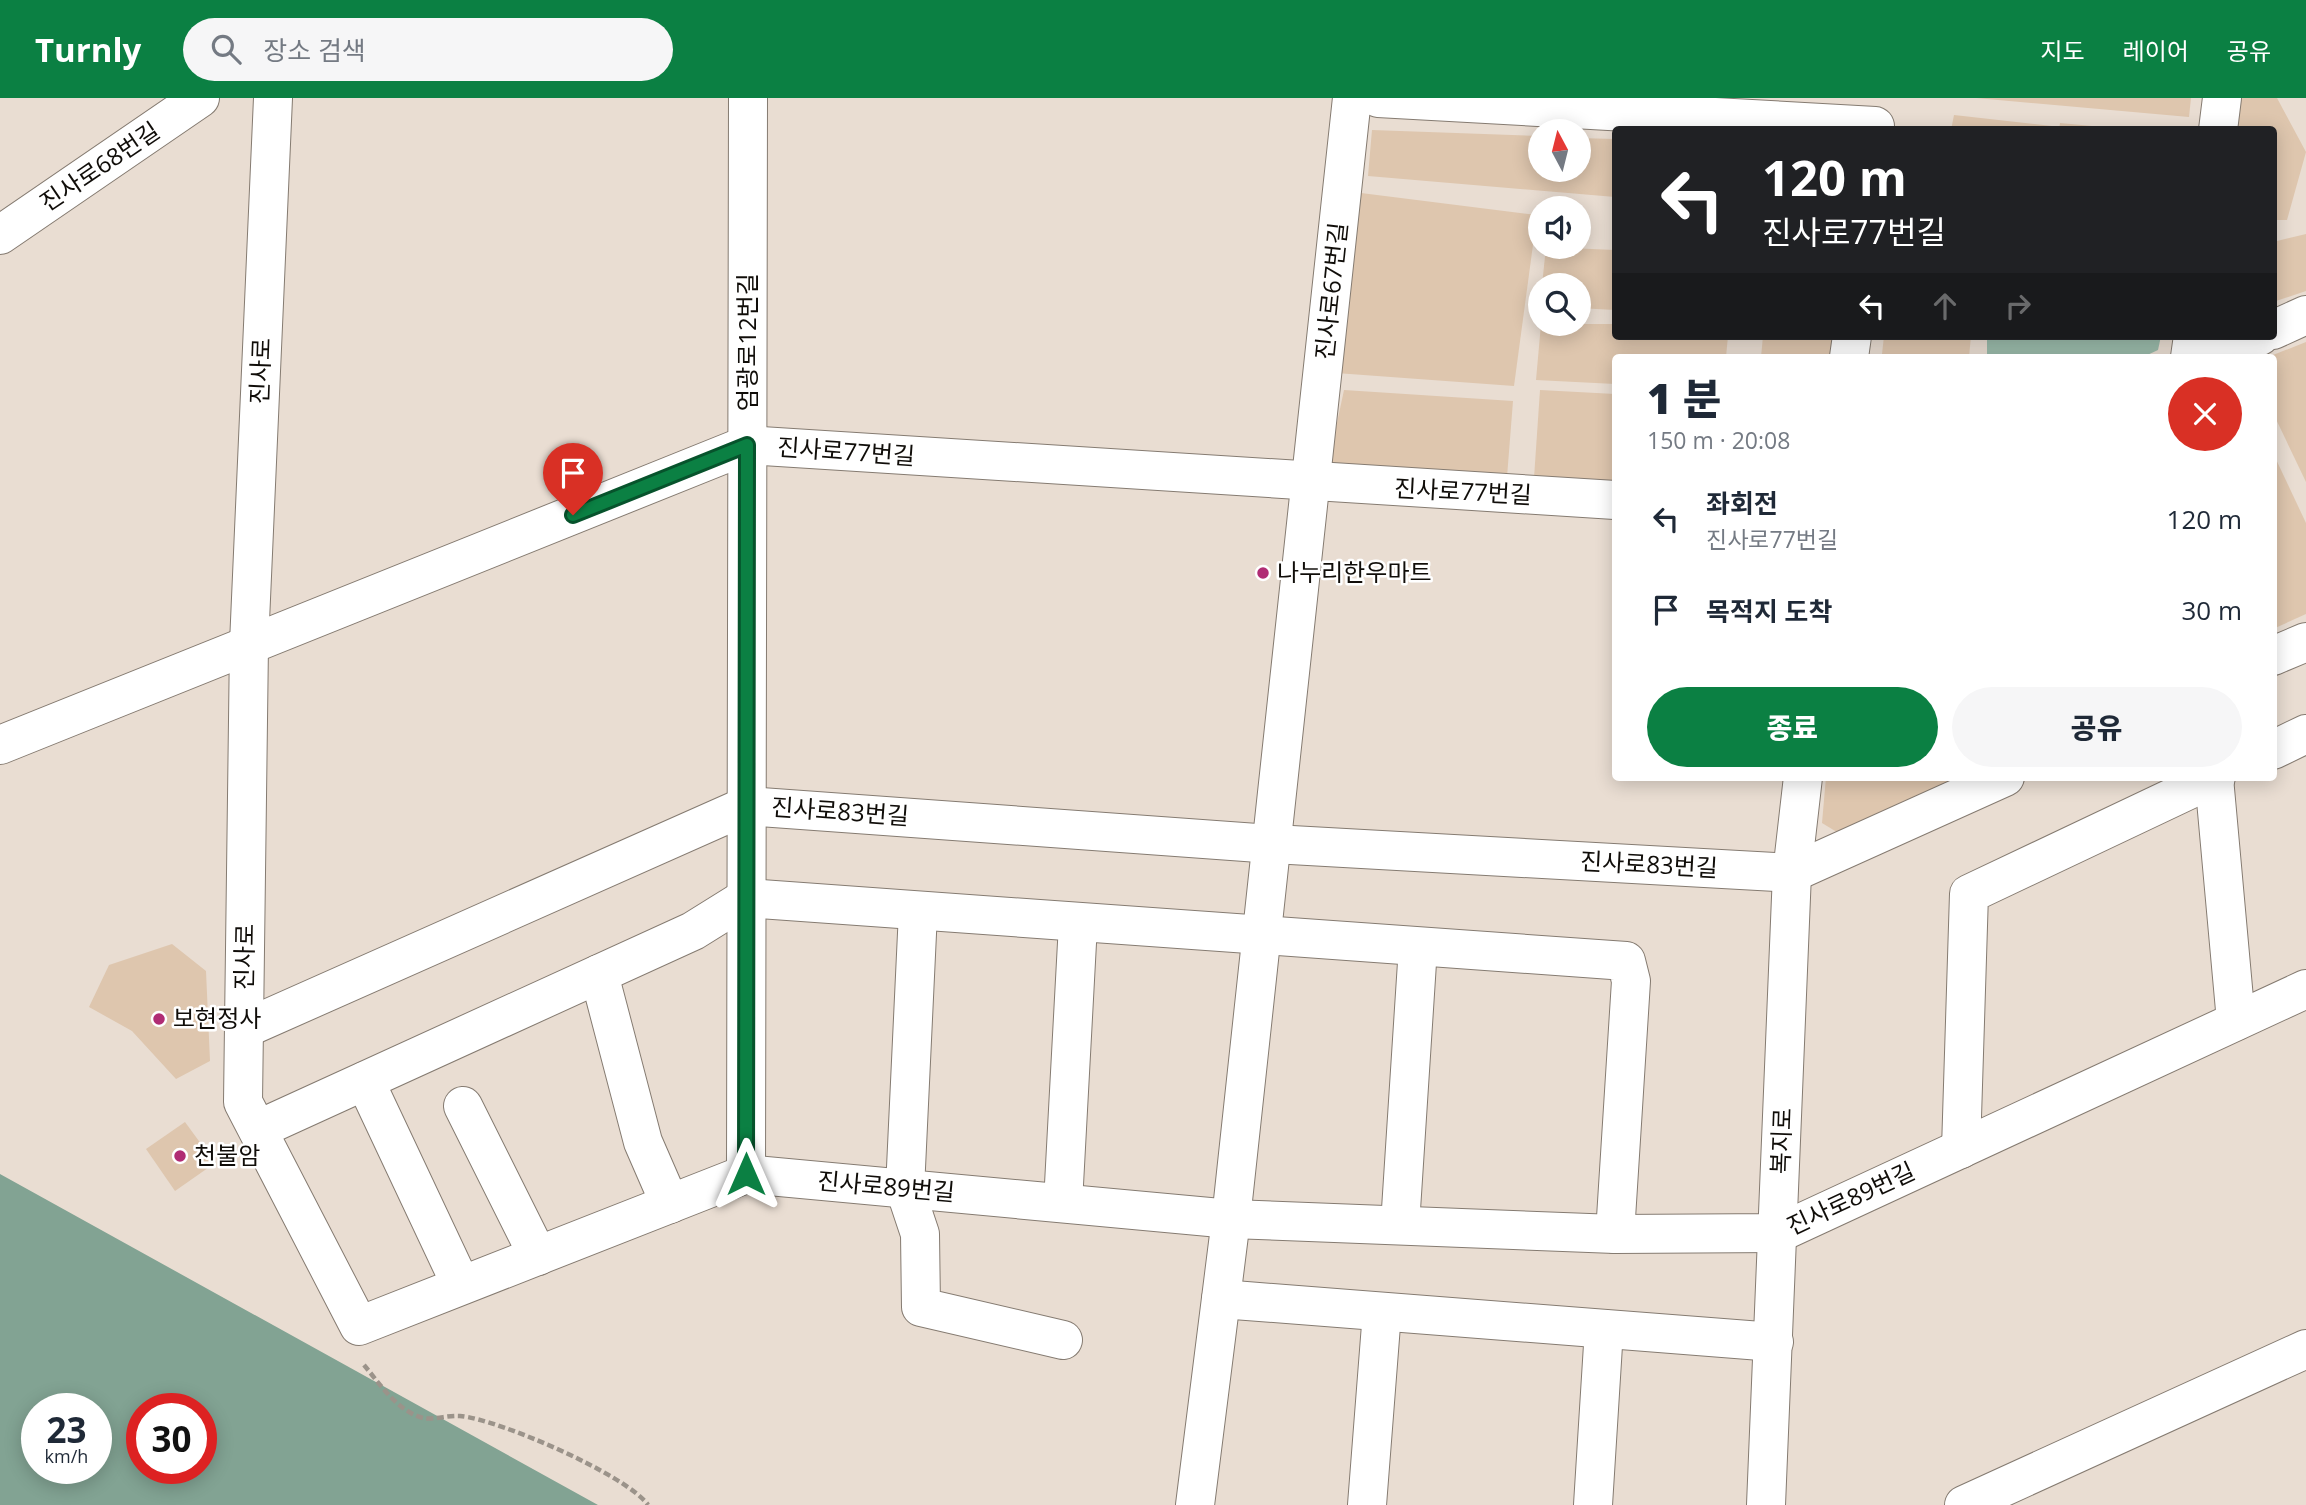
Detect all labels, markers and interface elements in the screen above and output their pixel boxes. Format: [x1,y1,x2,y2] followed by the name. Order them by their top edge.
[183,18,673,81] search box
[35,27,141,72] text: Turnly
[207,30,245,68] icon: search
[263,32,366,68] text: 장소 검색
[2040,34,2085,67] text: 지도
[2123,34,2189,67] text: 레이어
[2227,34,2271,67] text: 공유
[33,114,166,218] street label: 진사로68번길
[1528,119,1591,182] north arrow
[1528,119,1591,336] map controls
[1762,144,1907,210] text: 120 m
[1647,154,1738,245] icon: left
[1528,196,1591,259] button: sound
[1762,210,1946,253] text: 진사로77번길
[1307,221,1354,361] street label: 진사로67번길
[730,273,763,411] street label: 엄광로12번길
[1528,273,1591,336] button: search
[1853,287,1891,325] icon: left
[1926,287,1964,325] icon: ahead
[1999,287,2037,325] icon: right
[242,337,277,405] street label: 진사로
[1647,369,1721,426] text: 1 분
[2168,377,2242,451] button: close
[1647,424,1790,456] text: 150 m · 20:08
[776,429,916,472] street label: 진사로77번길
[543,443,603,515] pin
[554,454,592,492] icon: arrive
[1393,470,1533,511] street label: 진사로77번길
[1706,485,1778,521] text: 좌회전
[1647,500,1685,538] icon: left
[2167,501,2242,537] text: 120 m
[1706,523,1838,555] text: 진사로77번길
[1277,555,1432,588] place label: 나누리한우마트
[1255,565,1271,581] marker: 나누리한우마트
[1647,591,1685,629] icon: arrive
[2181,592,2242,628] text: 30 m
[1706,593,1832,629] text: 목적지 도착
[1647,687,1938,767] button: 종료
[1952,687,2242,767] button: 공유
[770,789,910,832] street label: 진사로83번길
[1579,843,1719,884] street label: 진사로83번길
[226,924,261,990] street label: 진사로
[173,1001,261,1034] place label: 보현정사
[151,1011,167,1027] marker: 보현정사
[1763,1107,1798,1175] street label: 복지로
[709,1137,783,1211] position arrow
[194,1138,260,1171] place label: 천불암
[172,1148,188,1164] marker: 천불암
[1781,1154,1920,1242] street label: 진사로89번길
[816,1163,956,1208] street label: 진사로89번길
[126,1393,217,1484] speed limit sign: 30
[46,1406,87,1453] text: 23
[45,1444,88,1468] text: km/h

